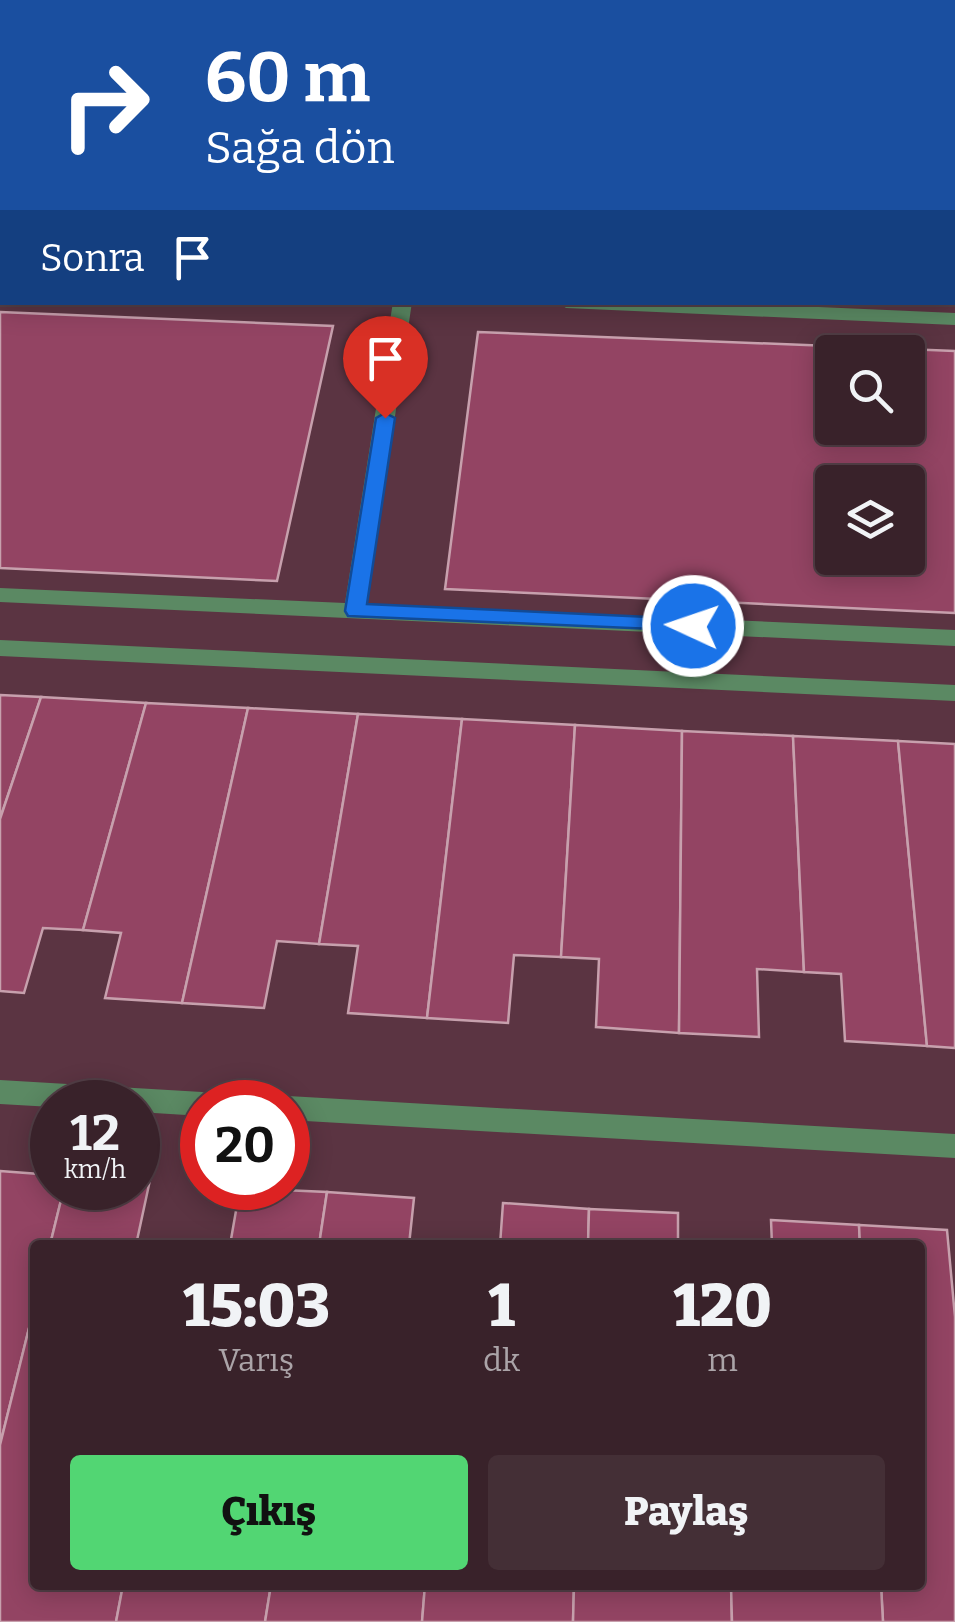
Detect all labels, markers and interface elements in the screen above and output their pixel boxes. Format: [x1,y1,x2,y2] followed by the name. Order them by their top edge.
[205,36,370,120] text: 60 m
[40,40,170,170] icon: right
[205,121,395,175] text: Sağa dön
[165,230,220,285] icon: arrive
[40,235,145,281] text: Sonra
[343,316,428,419] pin
[358,331,413,386] icon: arrive
[815,335,925,575] map controls
[815,335,925,445] button: search
[815,465,925,575] button: layers
[641,574,745,678] position arrow
[180,1080,310,1210] speed limit sign: 20
[70,1103,120,1163] text: 12
[64,1155,126,1185] text: km/h
[183,1270,330,1342] text: 15:03
[488,1270,515,1342] text: 1
[673,1270,772,1342] text: 120
[219,1341,294,1379] text: Varış
[483,1341,520,1379] text: dk
[707,1341,738,1379] text: m
[70,1455,468,1570] button: Çıkış
[488,1455,885,1570] button: Paylaş

